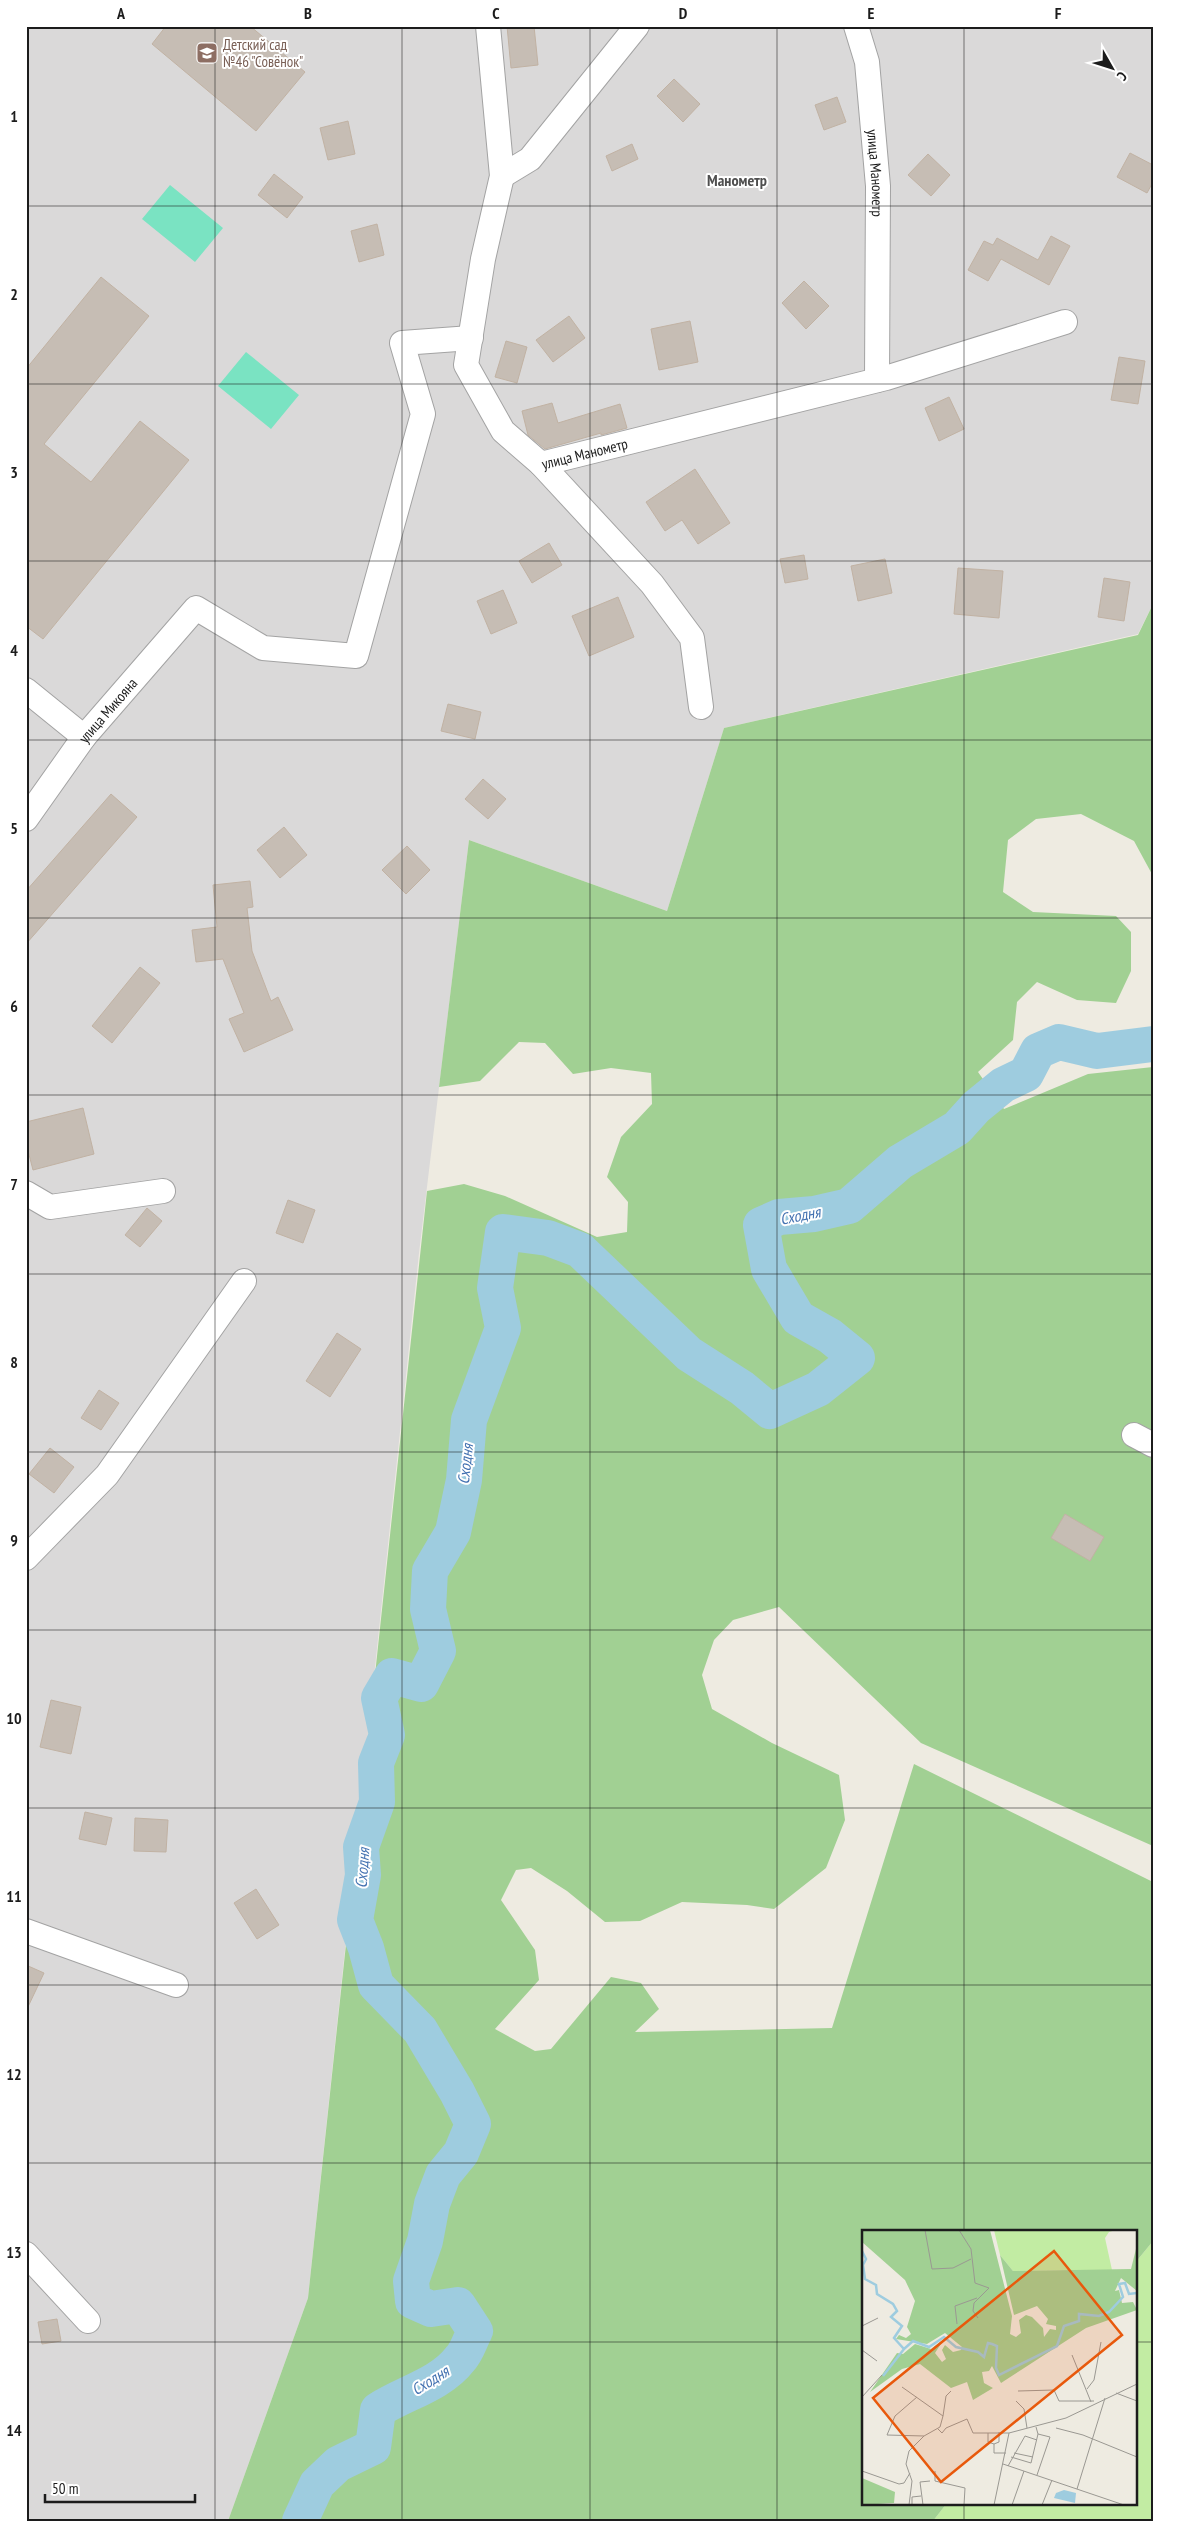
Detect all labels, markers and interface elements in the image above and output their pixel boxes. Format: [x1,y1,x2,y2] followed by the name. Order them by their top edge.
[116,3,126,23] text: A
[304,3,312,23] text: B
[492,3,500,23] text: C
[679,3,688,23] text: D
[868,3,875,23] text: E
[1055,3,1062,23] text: F
[223,35,303,71] place label: Детский сад №46 "Совёнок"
[195,41,219,65] school or university icon: Детский сад №46 "Совёнок"
[1086,42,1136,92] north arrow
[1113,68,1131,85] text: С
[10,106,18,126] text: 1
[863,128,888,217] street label: улица Манометр
[707,170,767,190] district label: Манометр
[10,284,18,304] text: 2
[540,433,629,473] street label: улица Манометр
[10,462,18,482] text: 3
[10,640,18,660] text: 4
[73,673,141,746] street label: улица Микояна
[10,818,18,838] text: 5
[10,996,18,1016] text: 6
[10,1174,18,1194] text: 7
[778,1201,824,1229] water label: Сходня
[10,1352,18,1372] text: 8
[453,1441,477,1485] water label: Сходня
[10,1530,18,1550] text: 9
[6,1708,22,1728] text: 10
[351,1845,374,1889] water label: Сходня
[6,1886,22,1906] text: 11
[6,2064,22,2084] text: 12
[862,2230,1136,2504] inset map
[6,2242,22,2262] text: 13
[408,2360,454,2399] water label: Сходня
[6,2420,22,2440] text: 14
[45,2472,195,2504] scale bar
[52,2479,78,2498] text: 50 m

